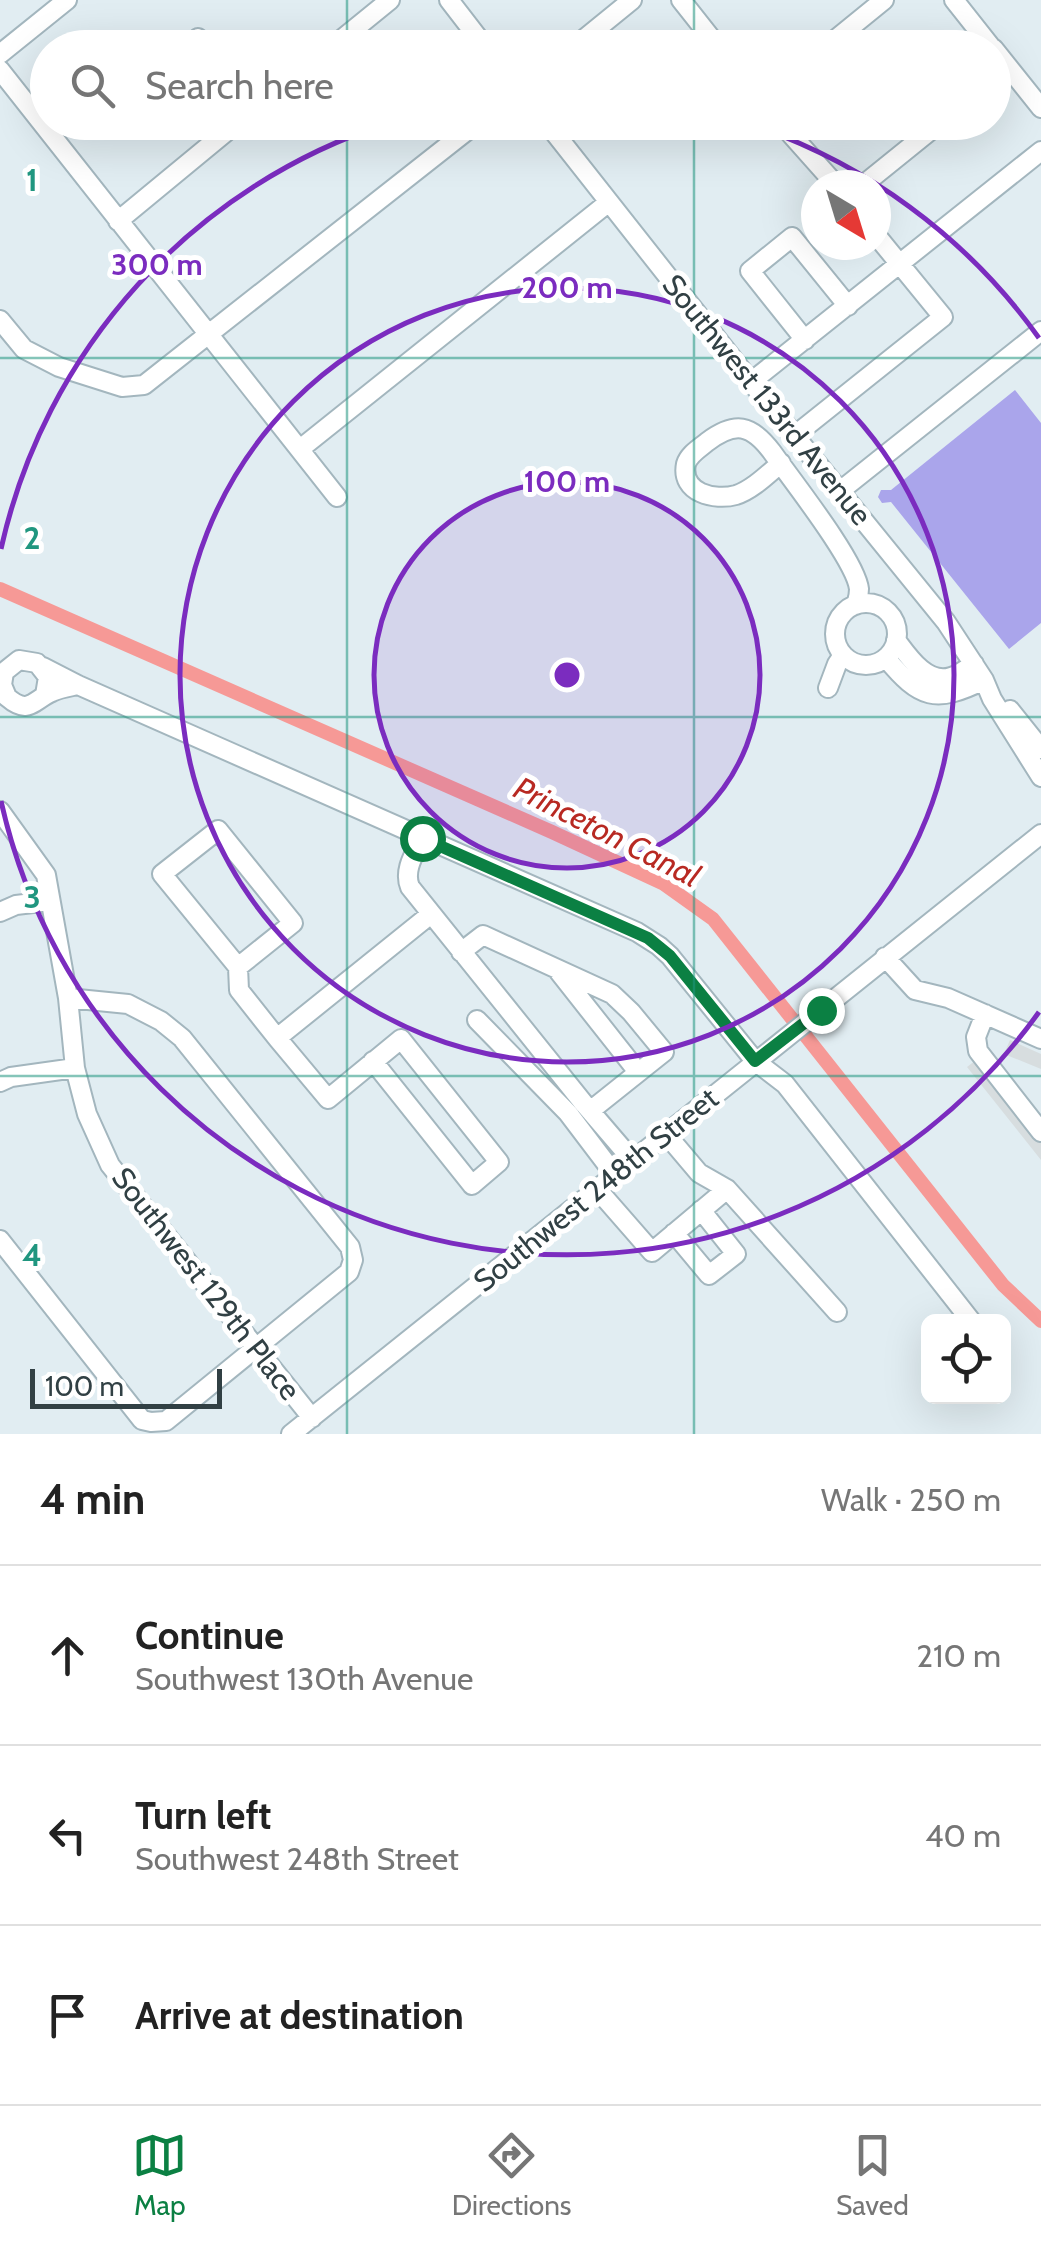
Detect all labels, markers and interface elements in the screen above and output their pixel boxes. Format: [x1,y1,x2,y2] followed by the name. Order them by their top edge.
[30,30,1011,140] search box
[65,58,120,113] icon: search
[145,62,334,109] text: Search here
[26,160,38,199] text: 1
[801,170,891,260] north arrow
[111,246,203,283] text: 300 m
[655,267,880,533] street label: Southwest 133rd Avenue
[521,269,613,306] text: 200 m
[524,463,610,500] text: 100 m
[24,518,40,557] text: 2
[549,657,585,693] centre of rings
[508,768,707,895] water label: Princeton Canal
[400,816,446,862] route start
[23,877,41,916] text: 3
[799,988,845,1034] route end
[466,1080,725,1300] street label: Southwest 248th Street
[104,1160,309,1407] street label: Southwest 129th Place
[22,1235,42,1274] text: 4
[921,1314,1011,1404] map controls
[921,1314,1011,1404] button: locate
[30,1364,222,1408] scale bar
[45,1369,124,1403] text: 100 m
[40,1473,145,1525] text: 4 min
[821,1480,1001,1519] text: Walk · 250 m
[135,1612,284,1659] text: Continue
[40,1628,95,1683] icon: ahead
[916,1636,1001,1675] text: 210 m
[135,1659,473,1698] text: Southwest 130th Avenue
[135,1792,271,1839] text: Turn left
[40,1808,95,1863] icon: left
[925,1816,1001,1855] text: 40 m
[135,1839,459,1878] text: Southwest 248th Street
[40,1988,95,2043] icon: arrive
[135,1992,464,2039] text: Arrive at destination
[132,2128,187,2222] tab: Map
[452,2128,571,2222] tab: Directions
[836,2128,909,2222] tab: Saved

